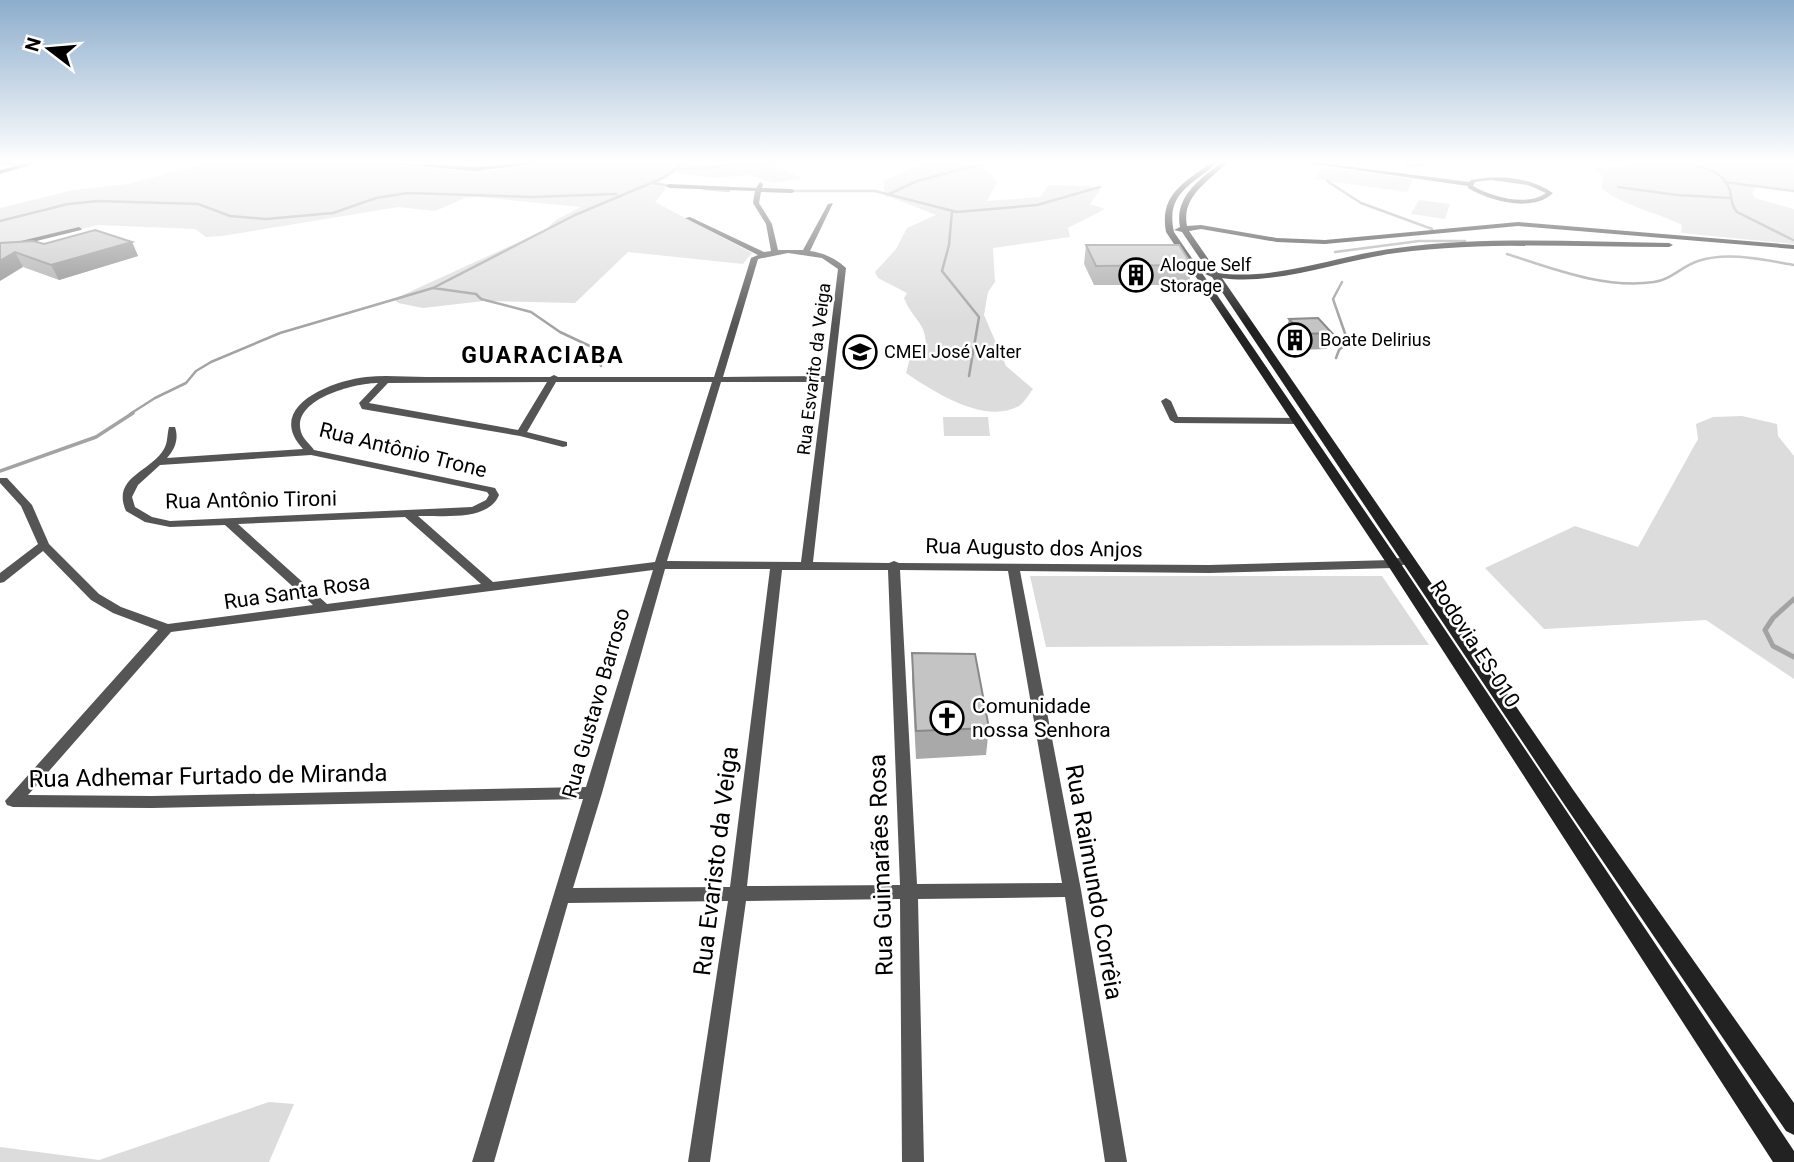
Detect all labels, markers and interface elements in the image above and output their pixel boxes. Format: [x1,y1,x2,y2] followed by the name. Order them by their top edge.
[14,14,84,84] north arrow
[20,35,46,54] text: N
[1160,254,1252,296] place label: Alogue Self Storage
[1117,256,1155,294] building icon: Alogue Self Storage
[793,282,834,456] street label: Rua Esvarito da Veiga
[1276,321,1314,359] building icon: Boate Delirius
[1320,329,1431,350] place label: Boate Delirius
[841,333,879,371] school or university icon: CMEI José Valter
[884,341,1021,362] place label: CMEI José Valter
[461,342,625,369] district label: GUARACIABA
[317,418,489,482] street label: Rua Antônio Trone
[165,487,337,513] street label: Rua Antônio Tironi
[925,534,1143,562] street label: Rua Augusto dos Anjos
[222,570,372,614] street label: Rua Santa Rosa
[1425,576,1525,712] street label: Rodovia ES-010
[557,605,635,801] street label: Rua Gustavo Barroso
[972,694,1111,742] place label: Comunidade nossa Senhora
[928,699,966,737] church icon: Comunidade nossa Senhora
[688,745,744,977] street label: Rua Evaristo da Veiga
[863,753,899,977] street label: Rua Guimarães Rosa
[28,759,388,793] street label: Rua Adhemar Furtado de Miranda
[1060,762,1128,1002] street label: Rua Raimundo Corrêia

